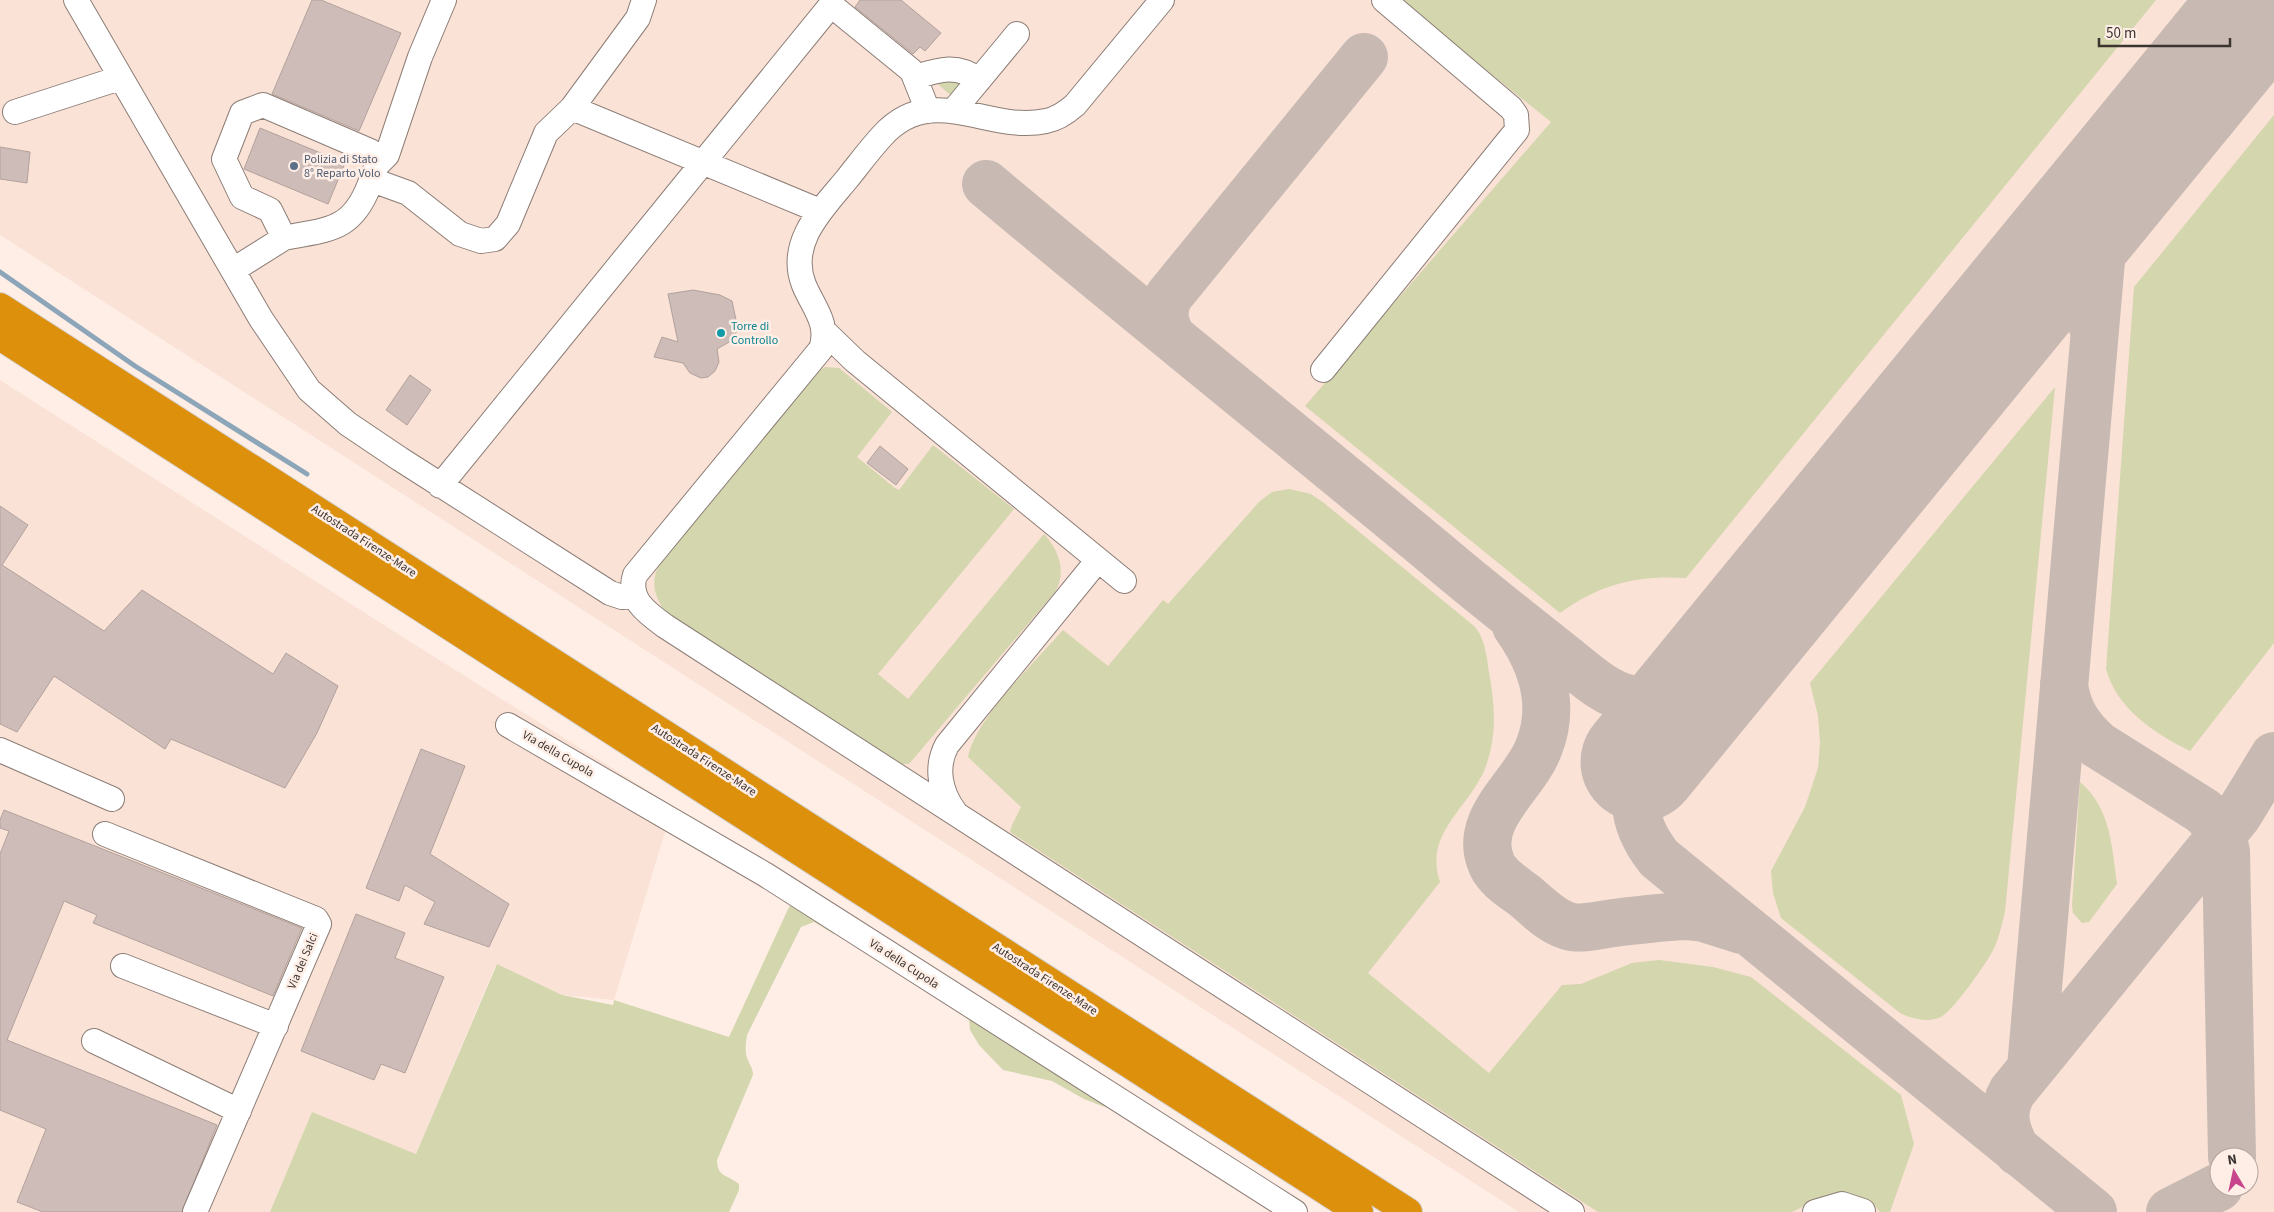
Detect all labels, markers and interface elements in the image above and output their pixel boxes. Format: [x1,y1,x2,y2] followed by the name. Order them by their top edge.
[2099,15,2230,47] scale bar
[2106,23,2136,44] text: 50 m
[304,151,381,182] place label: Polizia di Stato 8° Reparto Volo
[288,160,300,172] marker: Polizia di Stato 8° Reparto Volo
[731,318,778,349] place label: Torre di Controllo
[715,327,727,339] marker: Torre di Controllo
[308,501,420,581] street label: Autostrada Firenze-Mare
[648,720,760,800] street label: Autostrada Firenze-Mare
[519,727,597,781] street label: Via della Cupola
[284,930,322,992] street label: Via dei Salci
[866,935,942,993] street label: Via della Cupola
[989,939,1101,1019] street label: Autostrada Firenze-Mare
[2209,1147,2259,1197] north arrow
[2226,1150,2238,1171] text: N

